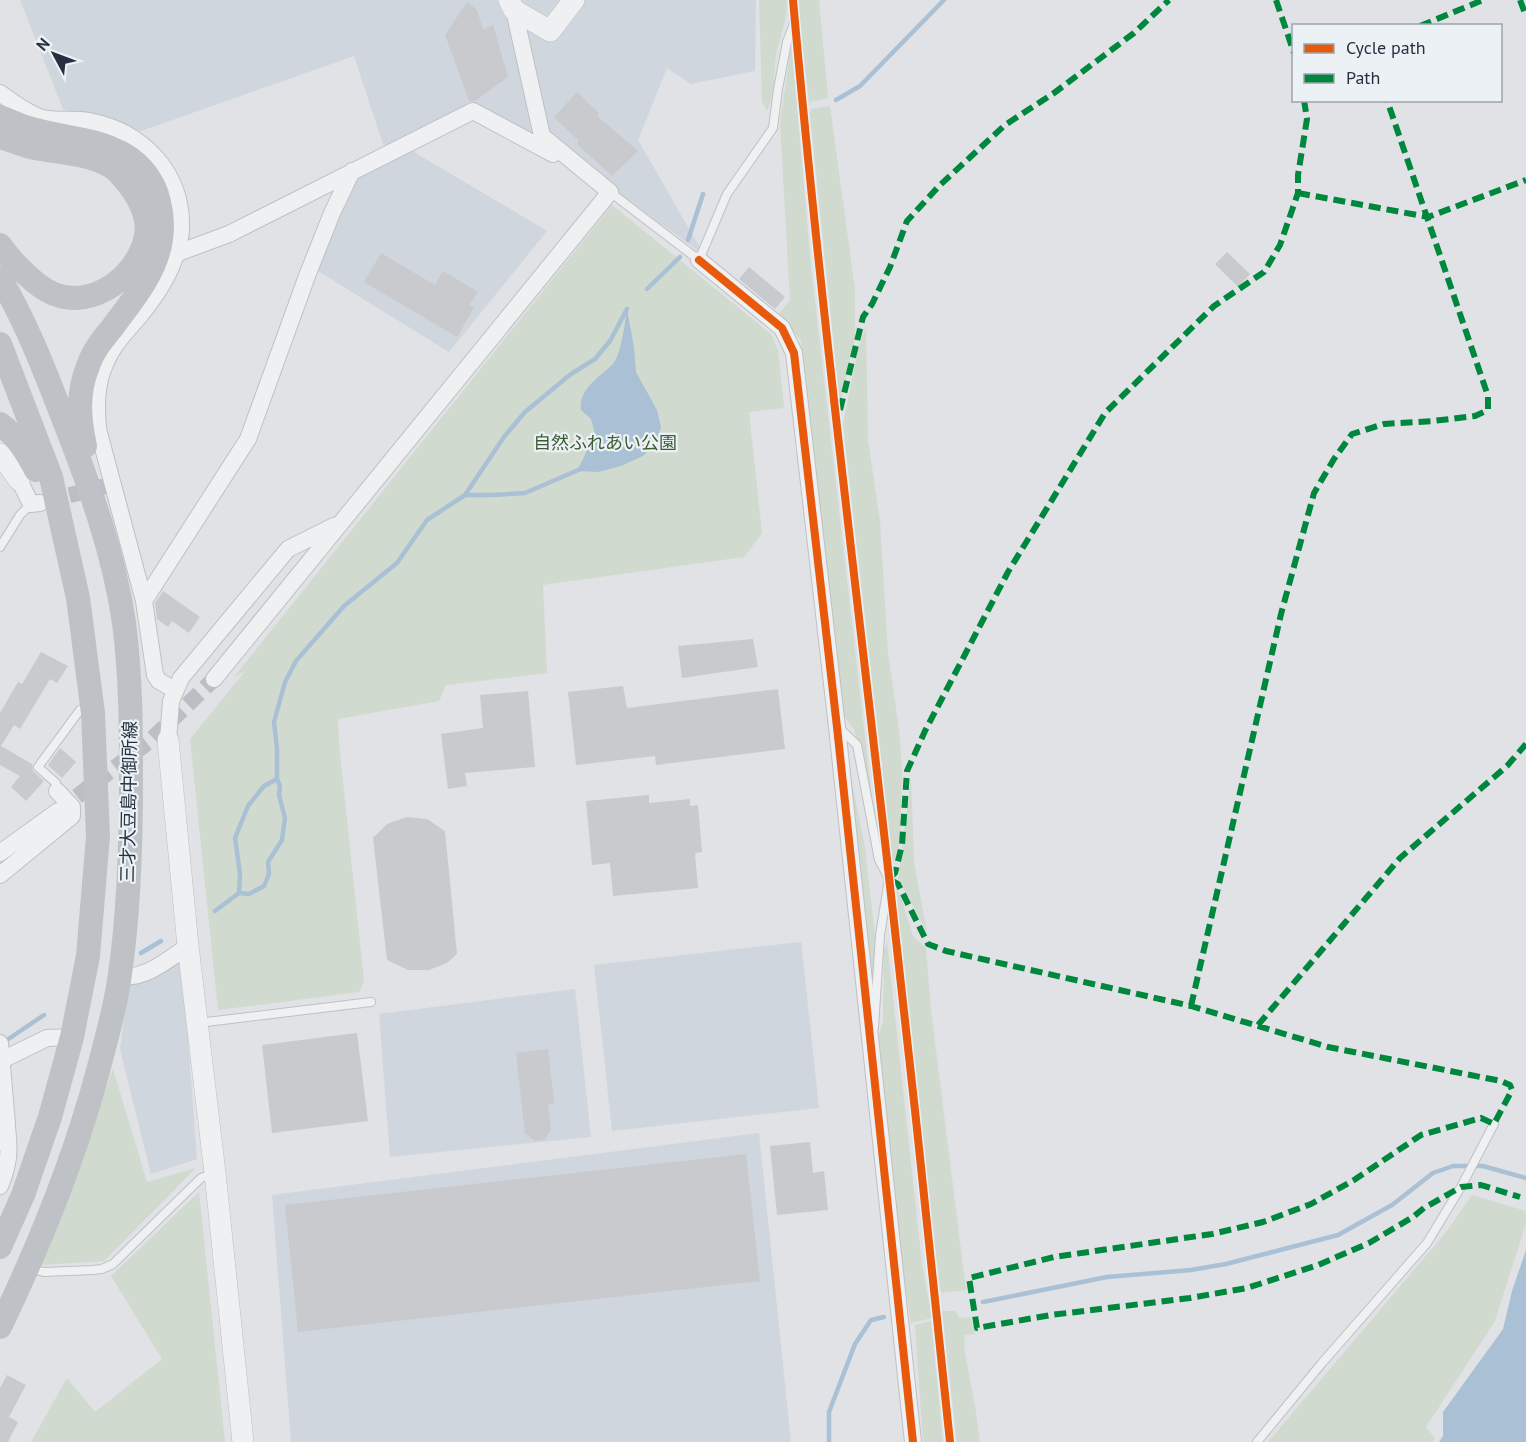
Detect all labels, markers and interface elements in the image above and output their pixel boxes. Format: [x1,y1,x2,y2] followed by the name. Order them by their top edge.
[24,24,84,84] north arrow
[1292,24,1502,102] legend
[32,34,54,55] text: N
[1346,36,1426,59] text: Cycle path
[1346,66,1380,89] text: Path
[533,431,677,454] park label: 自然ふれあい公園
[116,721,141,883] street label: 三才大豆島中御所線

